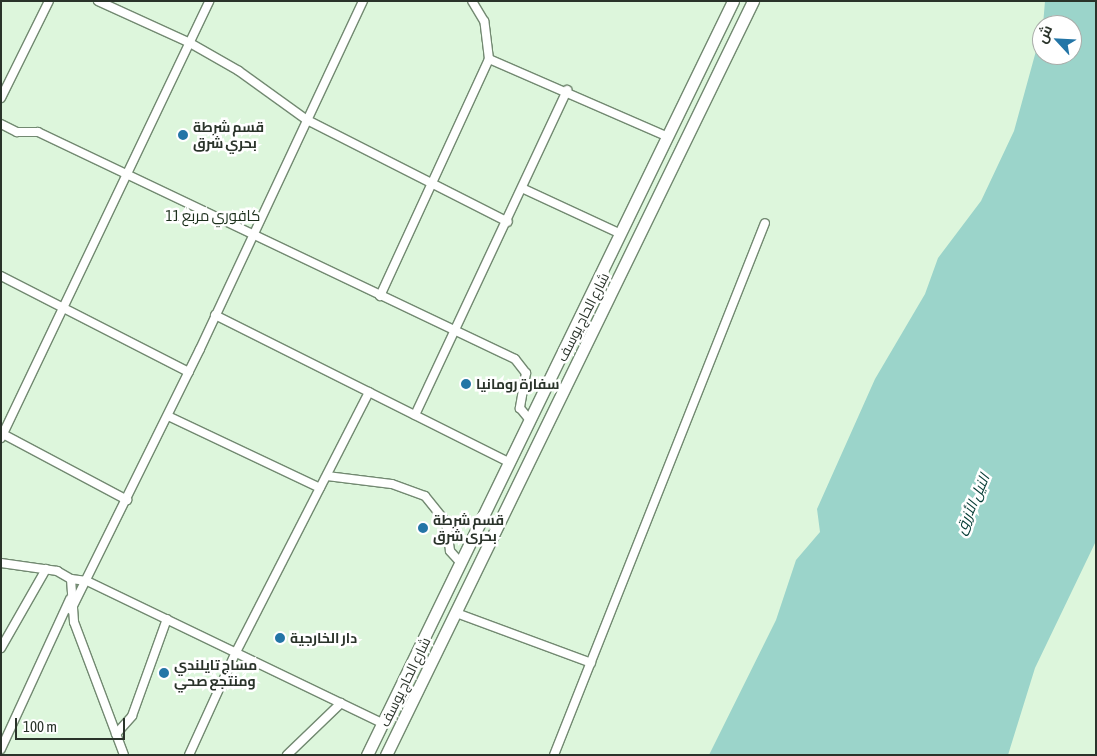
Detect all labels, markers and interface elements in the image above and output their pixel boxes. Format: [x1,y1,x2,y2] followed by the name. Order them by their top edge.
[1032,15,1082,65] north arrow
[1033,23,1055,46] text: ش
[193,119,264,152] place label: قسم شرطة بحري شرق
[177,129,189,141] marker: قسم شرطة بحري شرق
[166,207,260,225] district label: كافوري مربع 11
[553,270,613,364] street label: شارع الحاج يوسف
[476,376,560,392] place label: سفارة رومانيا
[460,378,472,390] marker: سفارة رومانيا
[951,471,993,537] water label: النيل الأزرق
[433,512,504,544] place label: قسم شرطة بحرى شرق
[417,522,429,534] marker: قسم شرطة بحرى شرق
[290,630,357,646] place label: دار الخارجية
[274,632,286,644] marker: دار الخارجية
[376,635,434,729] street label: شارع الحاج يوسف
[174,657,257,690] place label: مساج تايلندي ومنتجع صحي
[158,667,170,679] marker: مساج تايلندي ومنتجع صحي
[18,708,128,740] scale bar
[23,718,57,735] text: 100 m

